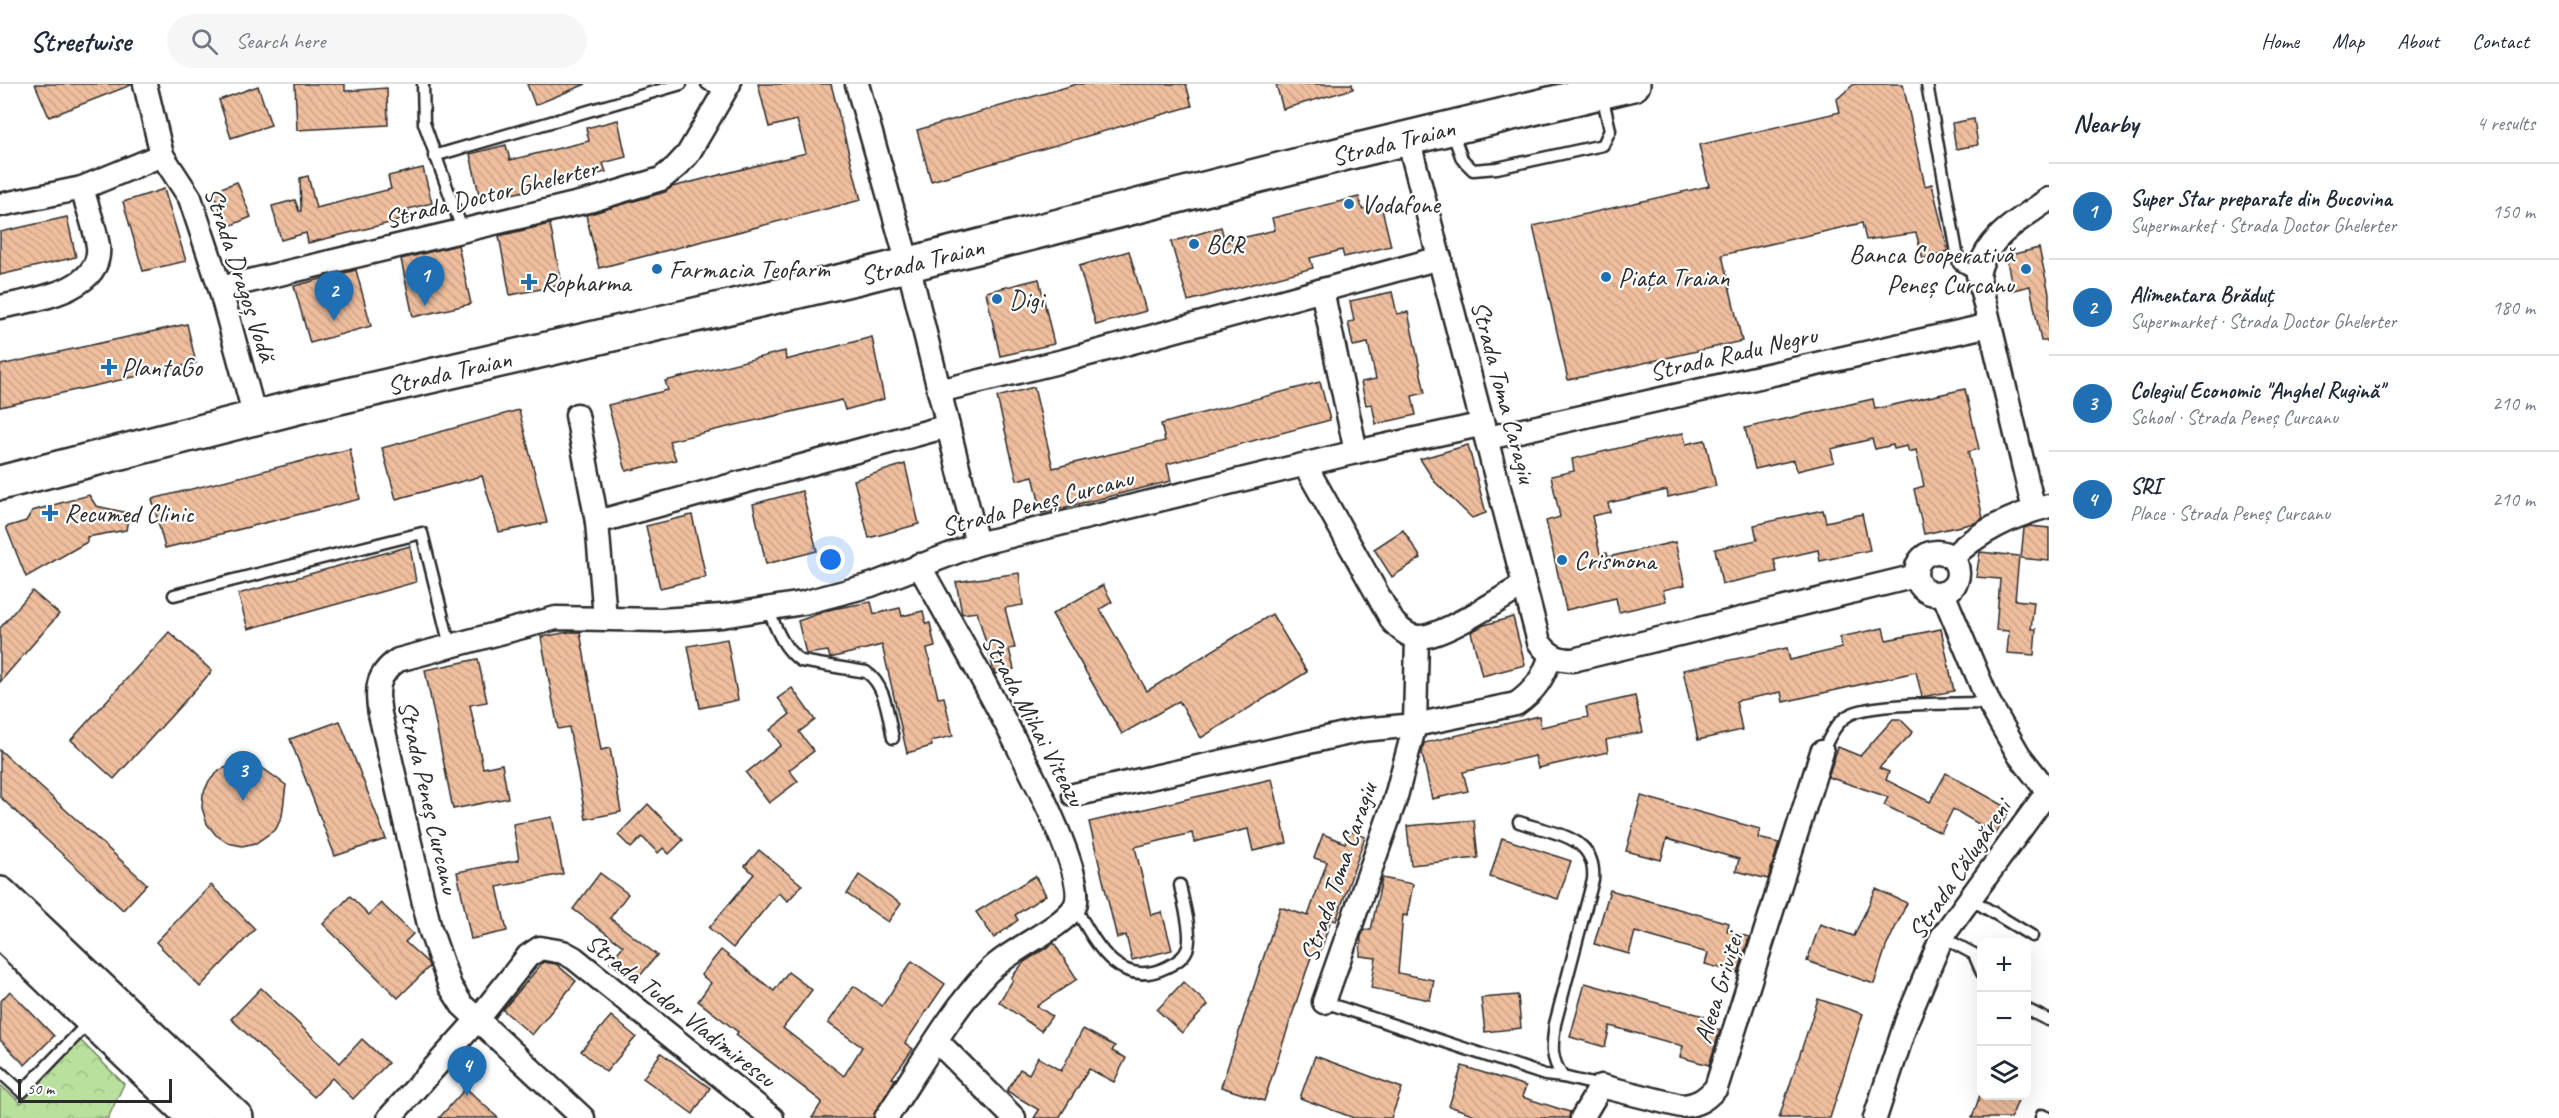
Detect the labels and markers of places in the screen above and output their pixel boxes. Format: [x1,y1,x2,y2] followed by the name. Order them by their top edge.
[1361,188,1442,221] place label: Vodafone
[1342,197,1356,211] marker: Vodafone
[1206,228,1246,261] place label: BCR
[1187,237,1201,251] marker: BCR
[1849,238,2017,301] place label: Banca Cooperativă Peneș Curcanu
[669,253,831,286] place label: Farmacia Teofarm
[406,256,444,306] pin: 1
[1618,261,1730,294] place label: Piața Traian
[650,262,664,276] marker: Farmacia Teofarm
[2019,262,2033,276] marker: Banca Cooperativă Peneș Curcanu
[541,266,633,299] place label: Ropharma
[1599,270,1613,284] marker: Piața Traian
[314,272,354,321] pin: 2
[522,275,536,289] marker: Ropharma
[1009,283,1047,316] place label: Digi
[990,292,1004,306] marker: Digi
[121,351,204,384] place label: PlantaGo
[102,360,116,374] marker: PlantaGo
[64,497,195,530] place label: Recumed Clinic
[41,504,59,522] marker: Recumed Clinic
[1574,544,1658,577] place label: Crismona
[1555,553,1569,567] marker: Crismona
[224,752,262,801] pin: 3
[448,1046,486,1096] pin: 4

